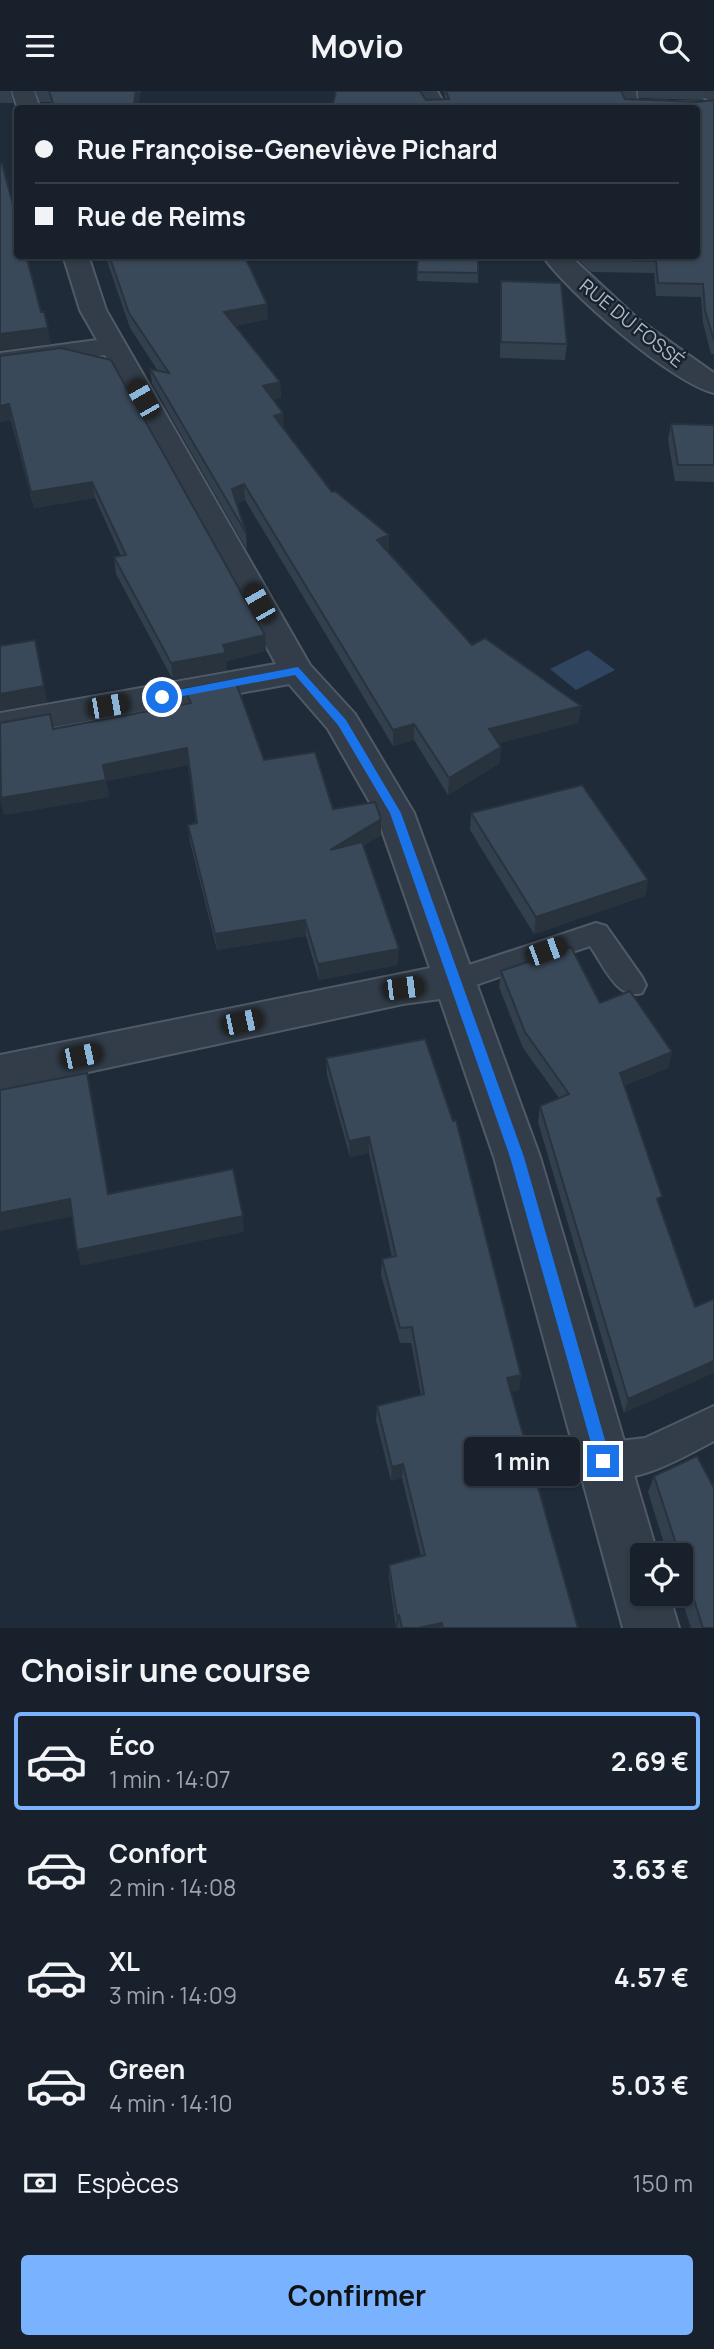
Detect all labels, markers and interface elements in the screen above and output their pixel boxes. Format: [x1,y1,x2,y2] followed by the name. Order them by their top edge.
[311,24,403,68] text: Movio
[21,27,59,65] icon: menu
[655,27,693,65] icon: search
[77,131,498,167] text: Rue Françoise-Geneviève Pichard
[77,198,246,234] text: Rue de Reims
[574,273,690,373] street label: RUE DU FOSSÉ
[124,376,163,422] car
[240,580,279,626] car
[146,681,178,713] route start
[86,692,131,720] car
[523,934,570,968] car
[381,975,426,1001] car
[220,1007,265,1037] car
[59,1041,104,1071] car
[463,1437,578,1485] callout: 1 min
[494,1445,550,1477] text: 1 min
[587,1445,619,1477] route end
[630,1543,693,1606] map controls
[630,1543,693,1606] button: locate
[21,1648,311,1692] text: Choisir une course
[109,1727,155,1763] text: Éco
[25,1730,88,1793] icon: car
[611,1743,689,1779] text: 2.69 €
[109,1763,231,1795] text: 1 min · 14:07
[109,1835,208,1871] text: Confort
[25,1838,88,1901] icon: car
[612,1851,689,1887] text: 3.63 €
[109,1871,236,1903] text: 2 min · 14:08
[109,1943,140,1979] text: XL
[25,1946,88,2009] icon: car
[614,1959,689,1995] text: 4.57 €
[109,1979,237,2011] text: 3 min · 14:09
[109,2051,185,2087] text: Green
[25,2054,88,2117] icon: car
[611,2067,689,2103] text: 5.03 €
[109,2087,233,2119] text: 4 min · 14:10
[21,2164,59,2202] icon: cash
[77,2165,179,2201] text: Espèces
[633,2167,693,2199] text: 150 m
[21,2255,693,2335] button: Confirmer

